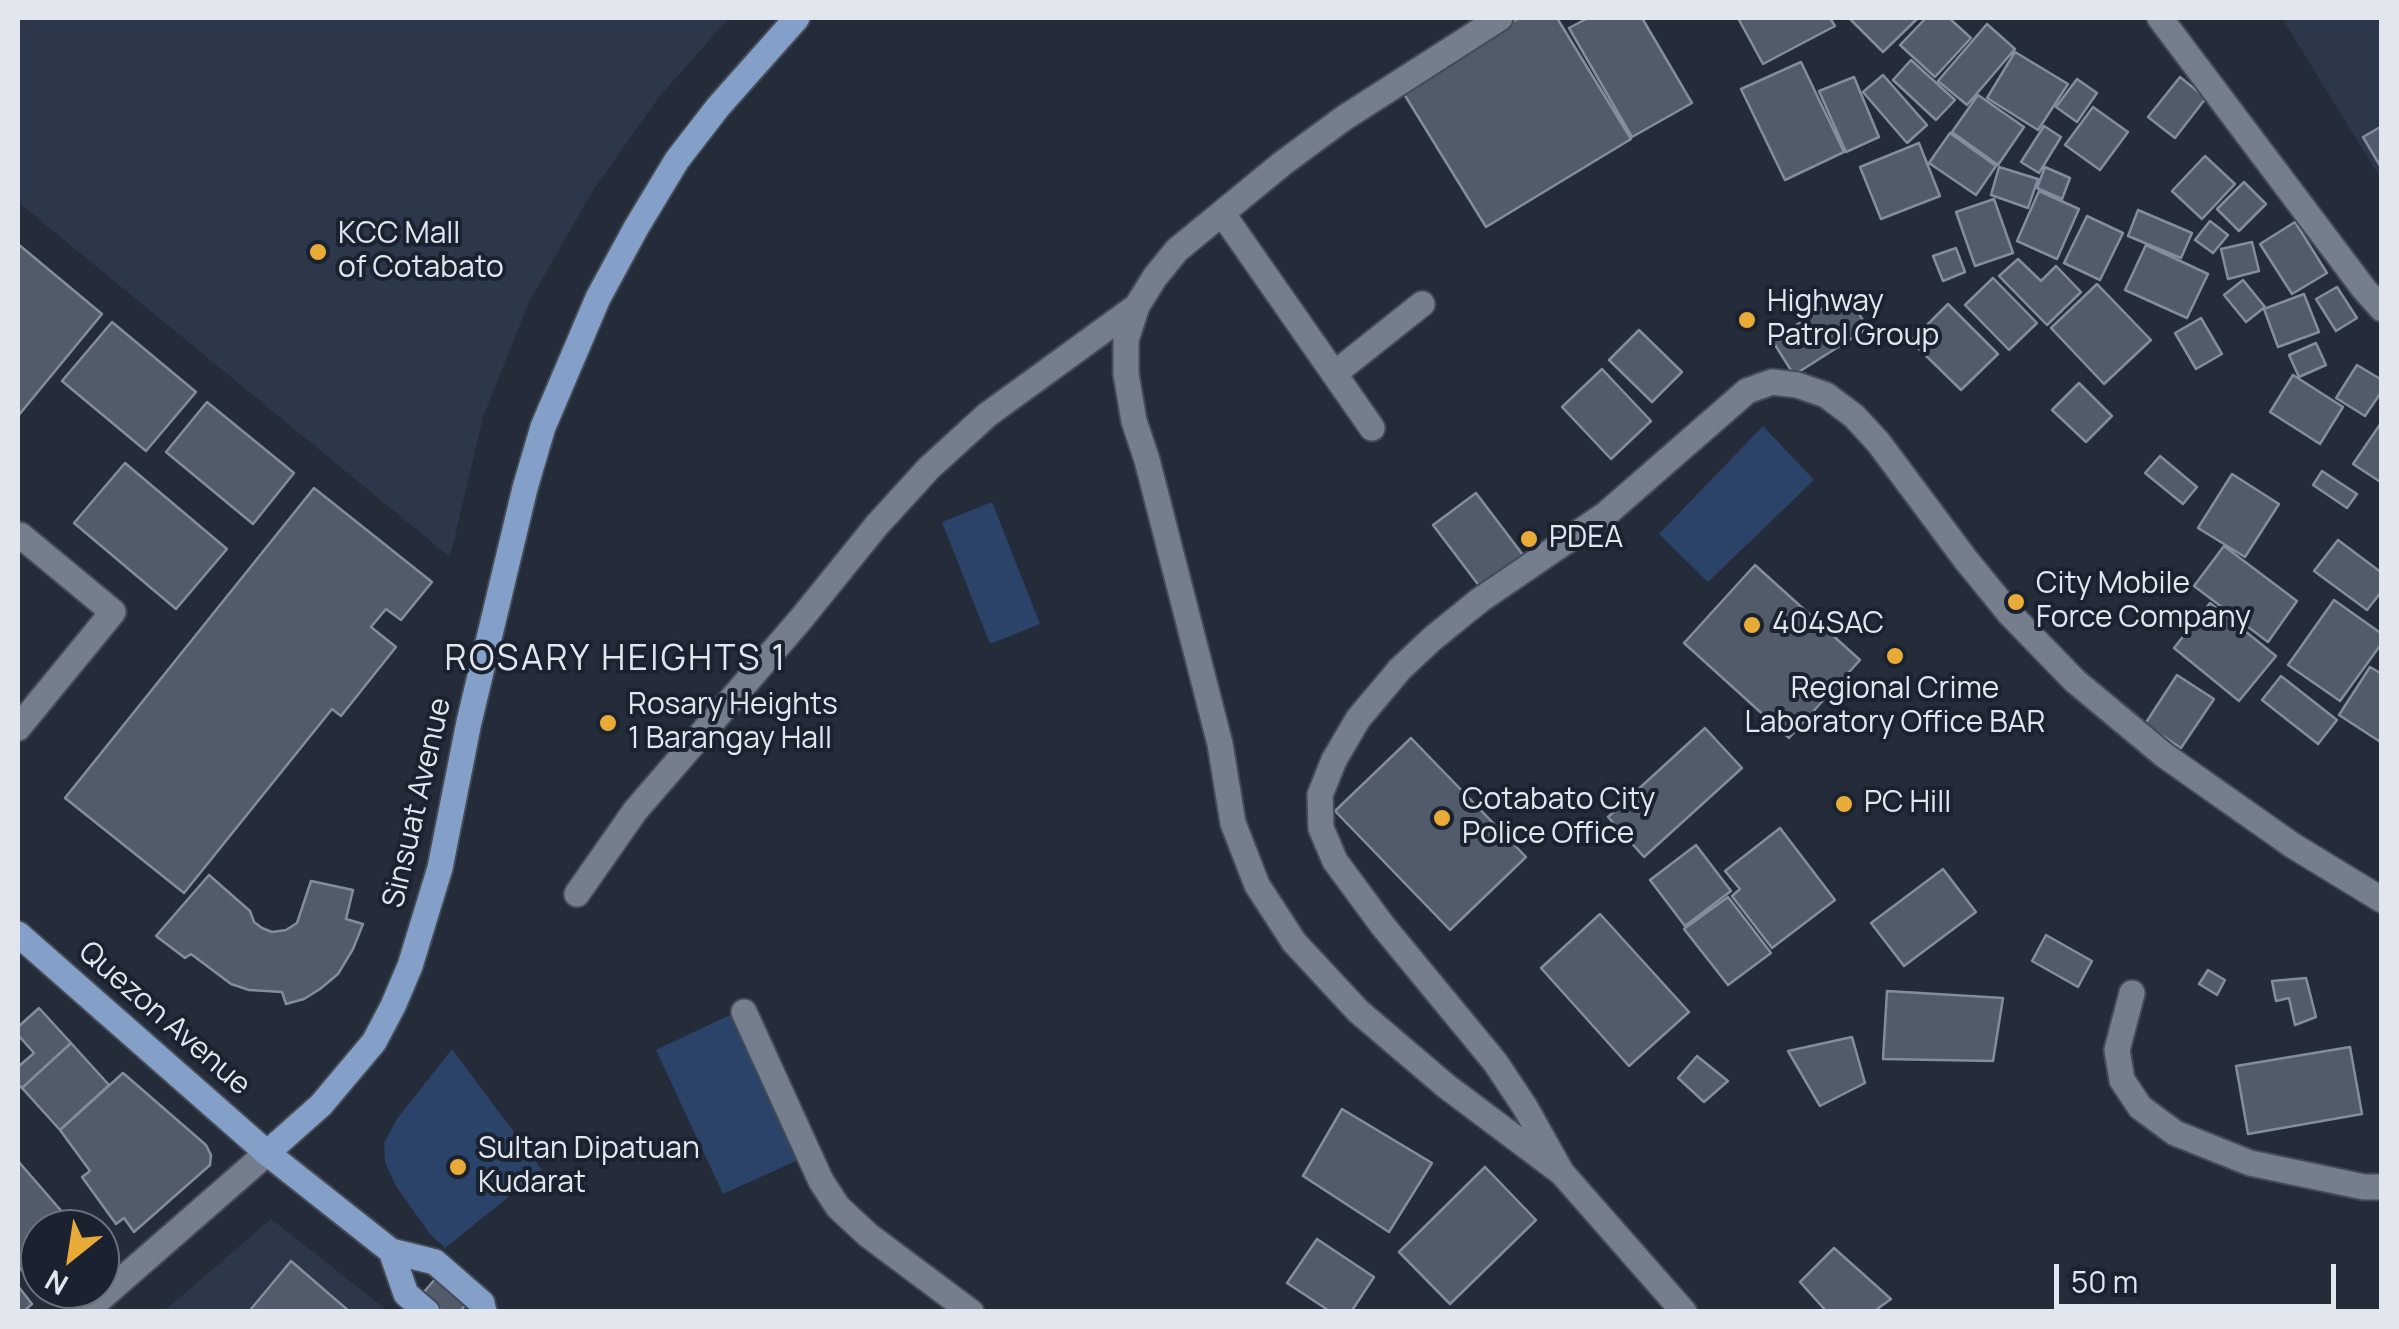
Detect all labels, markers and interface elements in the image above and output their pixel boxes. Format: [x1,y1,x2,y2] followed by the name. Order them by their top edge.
[338,217,504,288] place label: KCC Mall of Cotabato
[307,241,329,263] marker: KCC Mall of Cotabato
[1767,285,1939,356] place label: Highway Patrol Group
[1736,309,1758,331] marker: Highway Patrol Group
[1549,521,1623,557] place label: PDEA
[1518,528,1540,550] marker: PDEA
[2036,567,2251,638] place label: City Mobile Force Company
[2005,591,2027,613] marker: City Mobile Force Company
[1772,607,1884,643] place label: 404SAC
[1741,614,1763,636] marker: 404SAC
[444,639,788,681] district label: ROSARY HEIGHTS 1
[1884,645,1906,667] marker: Regional Crime Laboratory Office BAR
[1745,672,2045,742] place label: Regional Crime Laboratory Office BAR
[628,688,838,758] place label: Rosary Heights 1 Barangay Hall
[376,695,460,911] street label: Sinsuat Avenue
[597,712,619,734] marker: Rosary Heights 1 Barangay Hall
[1462,783,1655,854] place label: Cotabato City Police Office
[1864,786,1951,822] place label: PC Hill
[1833,793,1855,815] marker: PC Hill
[1431,807,1453,829] marker: Cotabato City Police Office
[71,935,257,1103] street label: Quezon Avenue
[478,1132,700,1202] place label: Sultan Dipatuan Kudarat
[447,1156,469,1178] marker: Sultan Dipatuan Kudarat
[20,1209,120,1309] north arrow
[2059,1244,2342,1306] scale bar
[2071,1261,2138,1302] text: 50 m
[38,1262,74,1305] text: N

